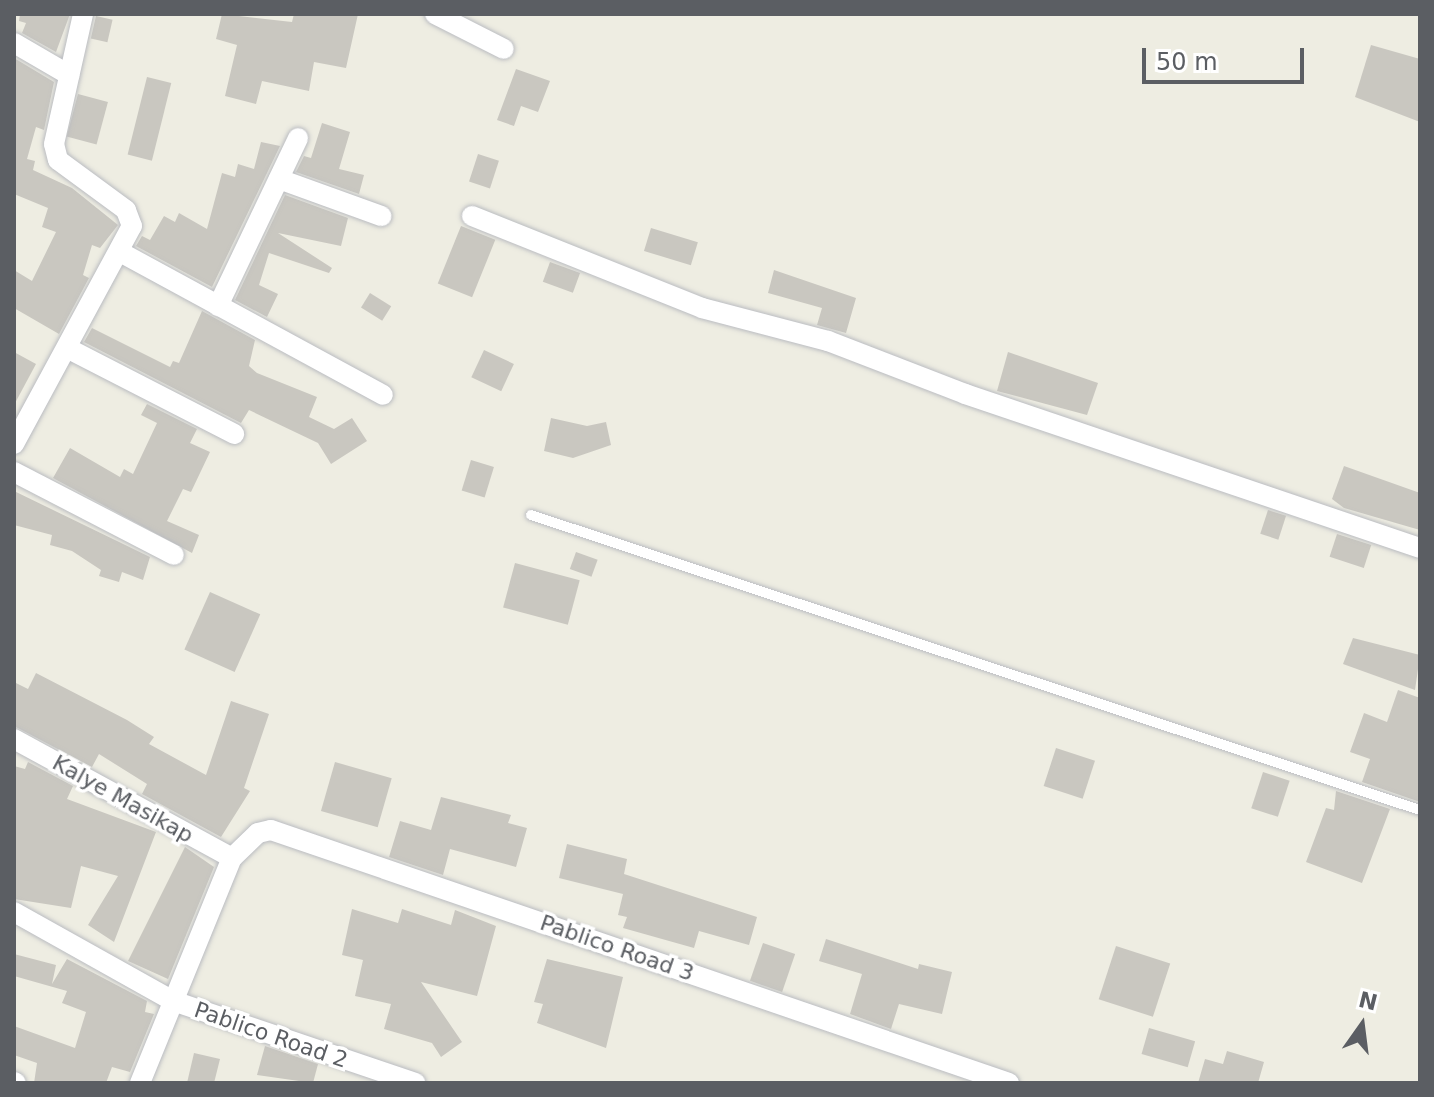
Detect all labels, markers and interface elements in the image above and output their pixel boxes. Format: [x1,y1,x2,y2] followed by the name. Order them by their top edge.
[1146,32,1308,82] scale bar
[1156,48,1218,76] text: 50 m
[48,749,198,849] street label: Kalye Masikap
[537,909,697,987] street label: Pablico Road 3
[1322,985,1402,1065] north arrow
[1356,987,1380,1016] text: N
[191,996,351,1074] street label: Pablico Road 2

